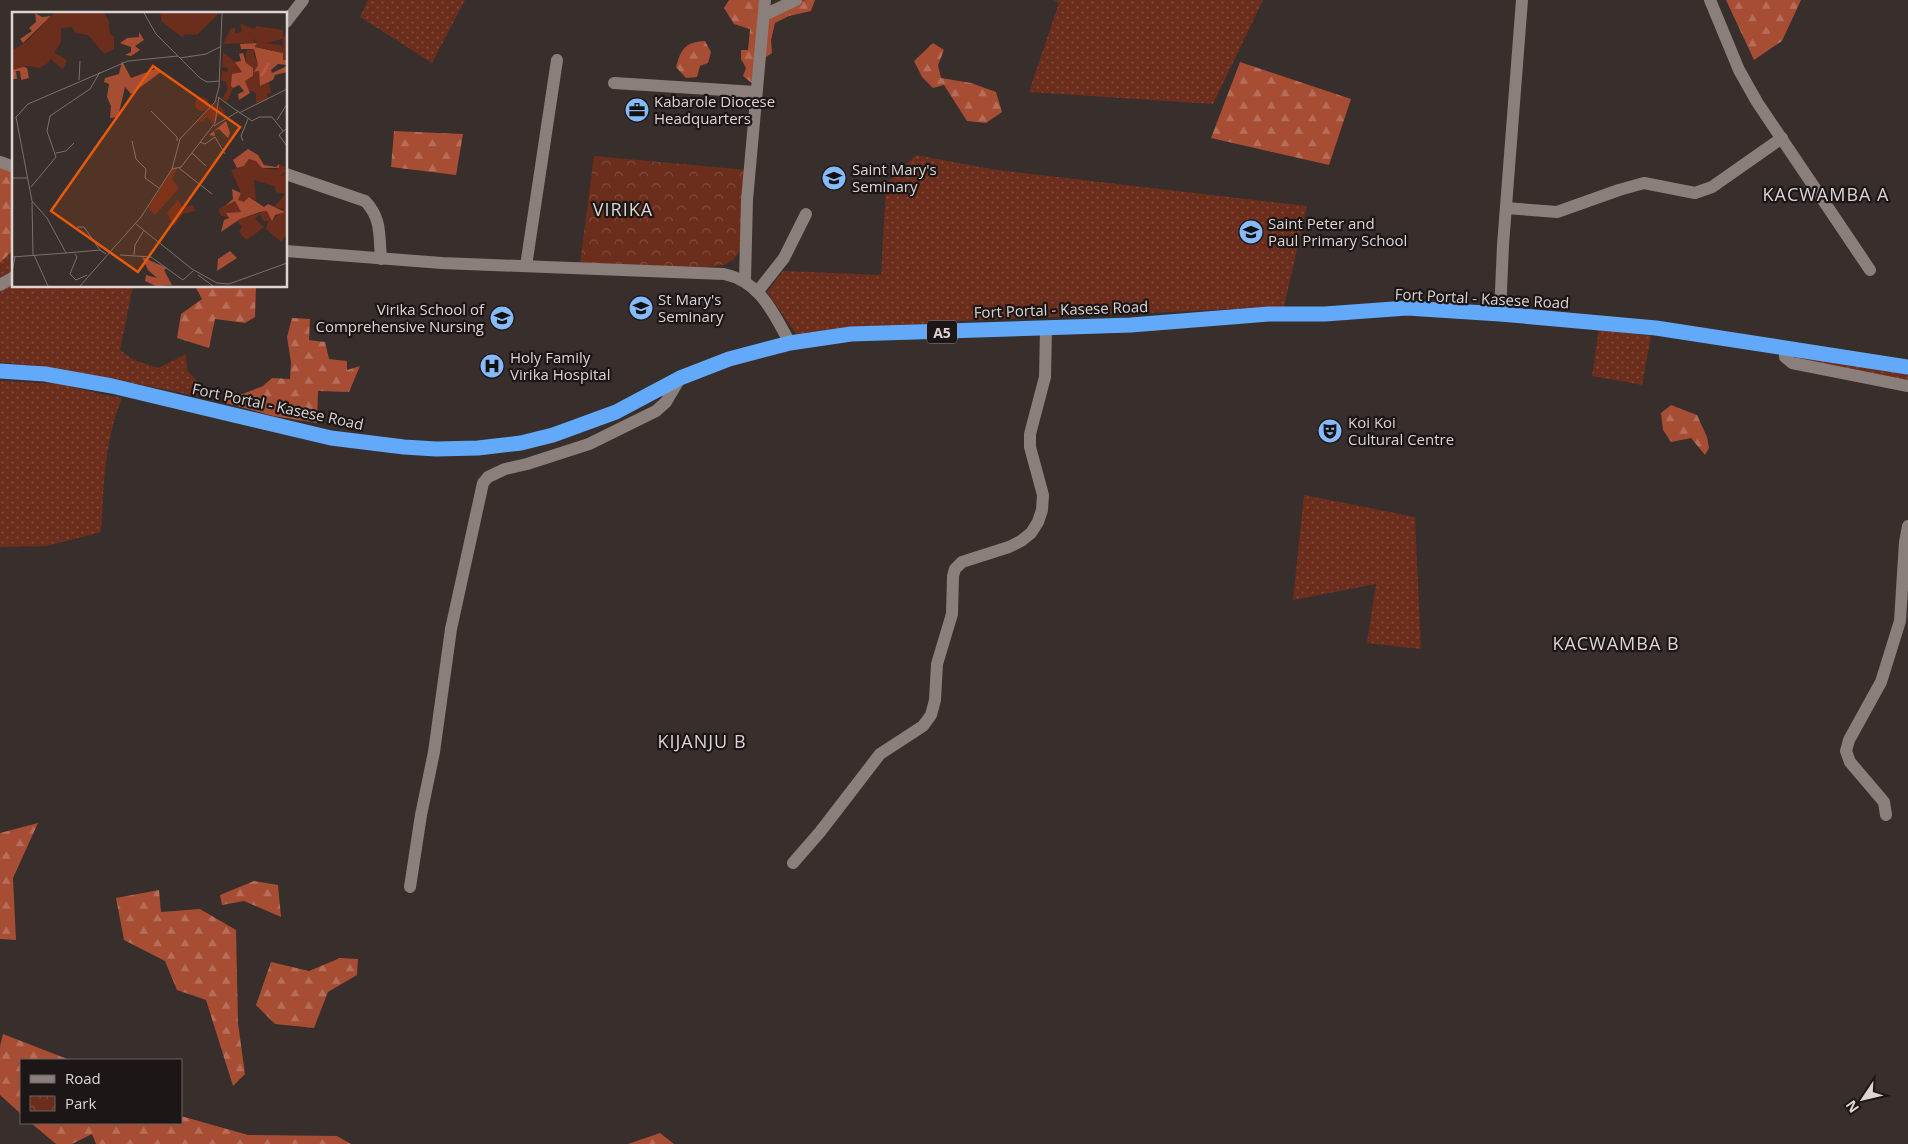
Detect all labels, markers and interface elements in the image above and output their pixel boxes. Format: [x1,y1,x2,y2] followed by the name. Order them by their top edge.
[12,12,288,288] inset map
[654,91,775,128] place label: Kabarole Diocese Headquarters
[624,97,650,123] office icon: Kabarole Diocese Headquarters
[852,159,937,196] place label: Saint Mary's Seminary
[821,165,847,191] school or university icon: Saint Mary's Seminary
[1763,182,1890,206] district label: KACWAMBA A
[593,197,653,221] district label: VIRIKA
[1268,213,1407,250] place label: Saint Peter and Paul Primary School
[1238,219,1264,245] school or university icon: Saint Peter and Paul Primary School
[1394,283,1570,313] street label: Fort Portal - Kasese Road
[658,289,724,326] place label: St Mary's Seminary
[628,295,654,321] school or university icon: St Mary's Seminary
[973,296,1149,322] street label: Fort Portal - Kasese Road
[315,299,485,336] place label: Virika School of Comprehensive Nursing
[489,305,515,331] school or university icon: Virika School of Comprehensive Nursing
[927,321,957,344] road number: A5
[510,347,610,384] place label: Holy Family Virika Hospital
[479,353,505,379] hospital icon: Holy Family Virika Hospital
[190,378,366,434] street label: Fort Portal - Kasese Road
[1348,412,1454,449] place label: Koi Koi Cultural Centre
[1317,418,1343,444] theatre icon: Koi Koi Cultural Centre
[1552,631,1680,655] district label: KACWAMBA B
[657,729,747,753] district label: KIJANJU B
[20,1059,182,1124] legend
[65,1068,101,1088] text: Road
[1838,1074,1888,1124] north arrow
[65,1093,96,1113] text: Park
[1841,1097,1863,1117] text: N

